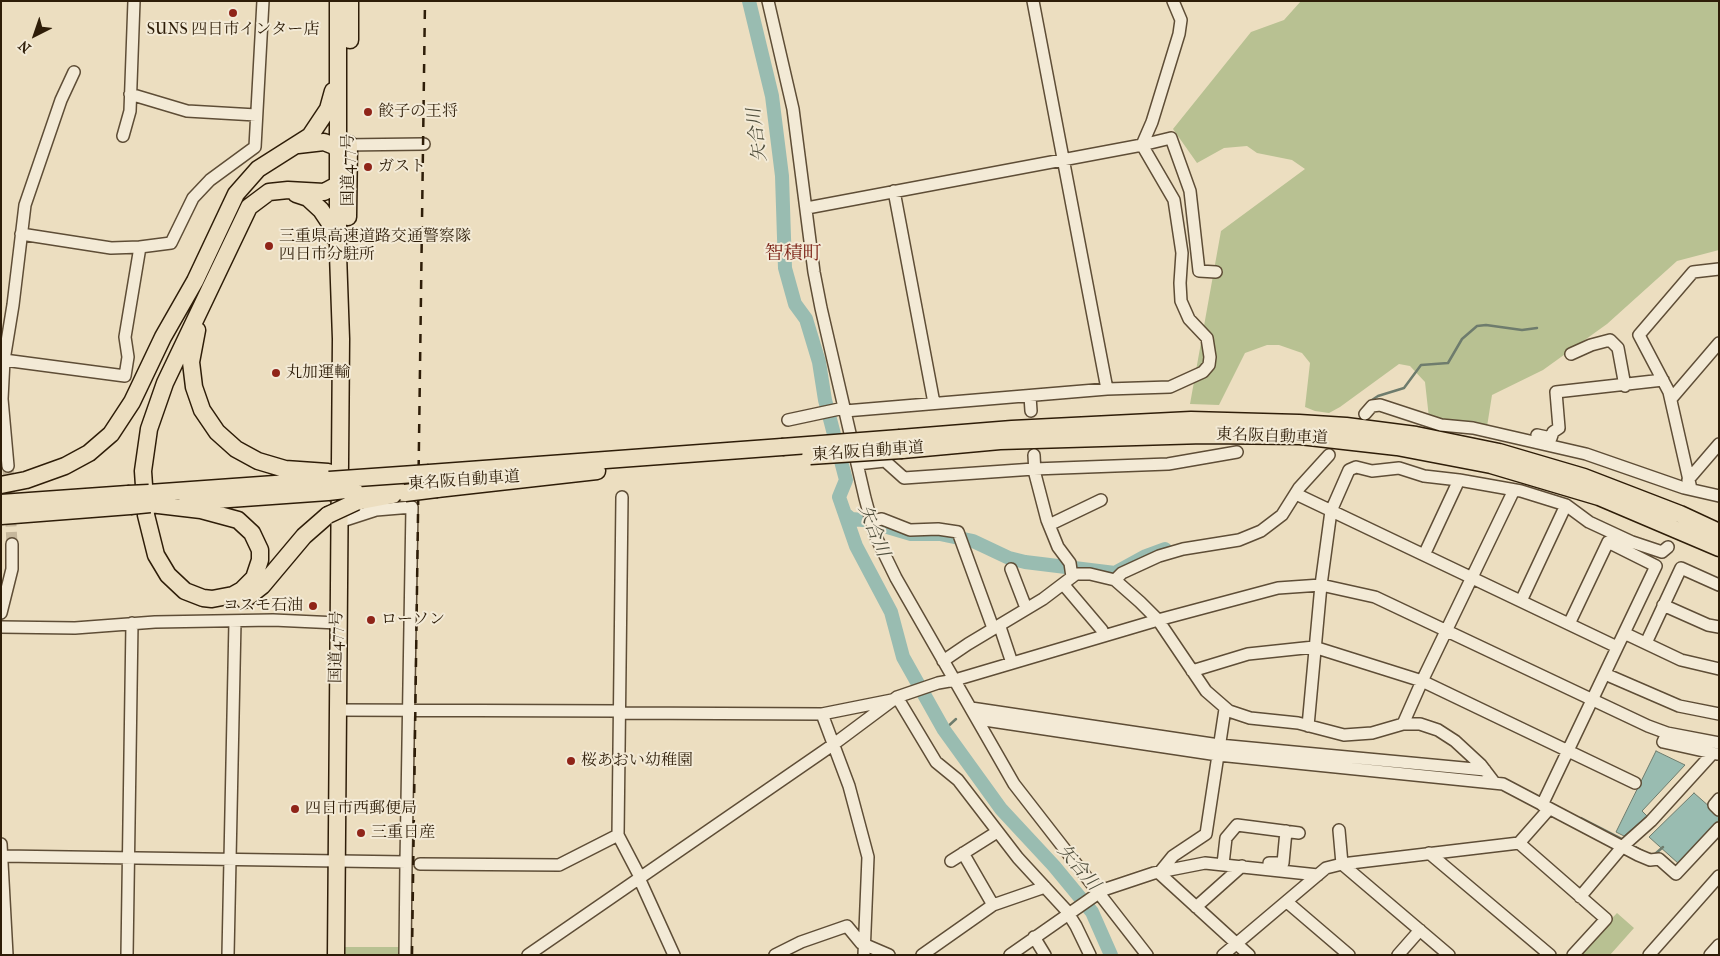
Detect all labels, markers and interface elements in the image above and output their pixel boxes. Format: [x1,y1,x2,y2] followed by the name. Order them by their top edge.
[227,7,239,19] marker: SUNS 四日市インター店
[10,10,60,60] north arrow
[147,20,319,40] place label: SUNS 四日市インター店
[15,37,34,57] text: N
[378,102,458,122] place label: 餃子の王将
[362,106,374,118] marker: 餃子の王将
[744,107,772,163] water label: 矢合川
[339,134,359,206] street label: 国道477号
[378,157,426,177] place label: ガスト
[362,161,374,173] marker: ガスト
[279,227,471,265] place label: 三重県高速道路交通警察隊 四日市分駐所
[263,240,275,252] marker: 三重県高速道路交通警察隊 四日市分駐所
[765,243,821,265] district label: 智積町
[286,363,350,383] place label: 丸加運輸
[270,367,282,379] marker: 丸加運輸
[1216,425,1328,449] street label: 東名阪自動車道
[811,439,925,465] street label: 東名阪自動車道
[407,468,521,494] street label: 東名阪自動車道
[853,502,893,560] water label: 矢合川
[223,596,303,616] place label: コスモ石油
[307,600,319,612] marker: コスモ石油
[381,610,445,630] place label: ローソン
[327,611,347,683] street label: 国道477号
[365,614,377,626] marker: ローソン
[581,751,693,771] place label: 桜あおい幼稚園
[565,755,577,767] marker: 桜あおい幼稚園
[305,799,417,819] place label: 四日市西郵便局
[289,803,301,815] marker: 四日市西郵便局
[371,823,435,843] place label: 三重日産
[355,827,367,839] marker: 三重日産
[1052,841,1104,895] water label: 矢合川

